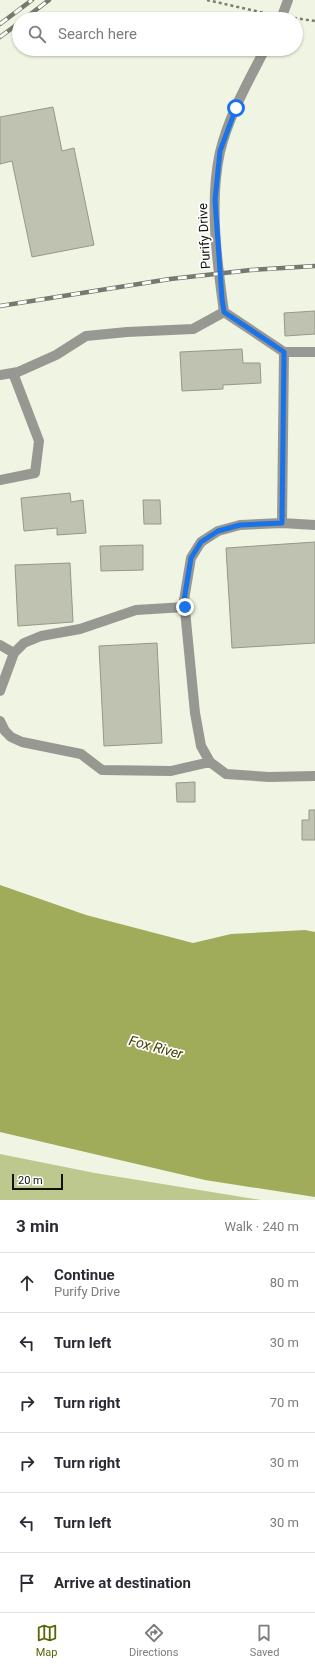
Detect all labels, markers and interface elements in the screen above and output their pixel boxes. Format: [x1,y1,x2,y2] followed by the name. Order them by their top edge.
[12,12,303,56] search box
[26,23,48,45] icon: search
[58,25,137,43] text: Search here
[227,99,245,117] route start
[195,203,213,269] street label: Purify Drive
[176,598,194,616] route end
[127,1032,185,1062] water label: Fox River
[12,1172,63,1191] scale bar
[18,1174,43,1187] text: 20 m
[16,1216,59,1236] text: 3 min
[224,1219,299,1234] text: Walk · 240 m
[54,1266,115,1284] text: Continue
[16,1272,38,1294] icon: ahead
[270,1275,299,1290] text: 80 m
[54,1284,120,1299] text: Purify Drive
[16,1332,38,1354] icon: left
[54,1334,111,1352] text: Turn left
[270,1335,299,1350] text: 30 m
[16,1392,38,1414] icon: right
[54,1394,120,1412] text: Turn right
[270,1395,299,1410] text: 70 m
[16,1452,38,1474] icon: right
[54,1454,120,1472] text: Turn right
[270,1455,299,1470] text: 30 m
[16,1512,38,1534] icon: left
[54,1514,111,1532] text: Turn left
[270,1515,299,1530] text: 30 m
[16,1572,38,1594] icon: arrive
[54,1574,191,1592] text: Arrive at destination
[36,1622,58,1659] tab: Map
[129,1622,178,1659] tab: Directions
[250,1622,279,1659] tab: Saved

